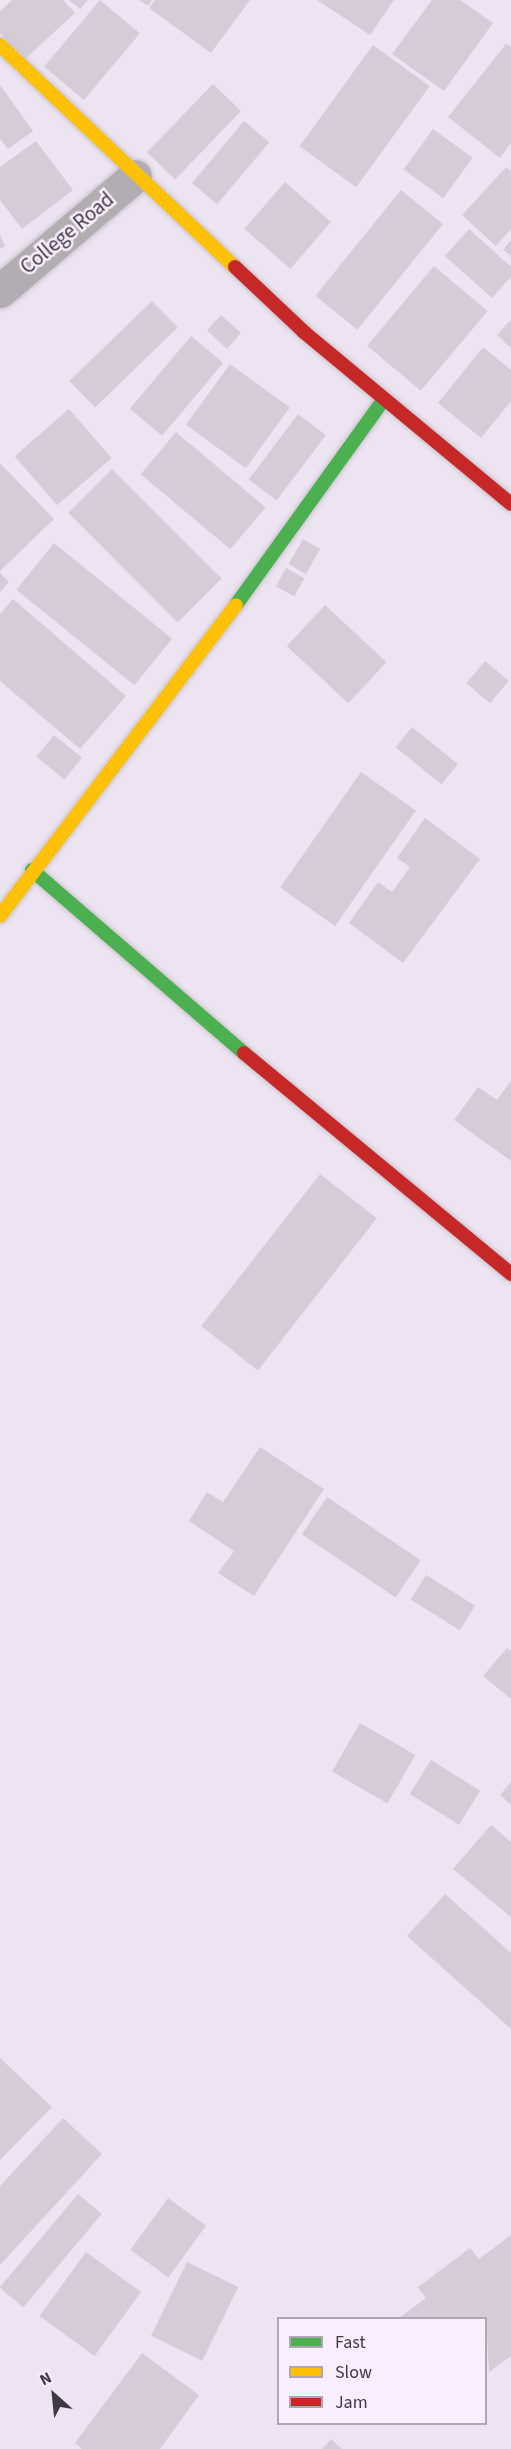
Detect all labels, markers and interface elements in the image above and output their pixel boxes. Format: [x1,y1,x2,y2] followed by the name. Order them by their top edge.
[15,187,119,279] street label: College Road
[277,2317,487,2425] legend
[335,2330,366,2355] text: Fast
[335,2360,372,2385] text: Slow
[24,2365,84,2425] north arrow
[36,2367,56,2391] text: N
[335,2390,368,2415] text: Jam

